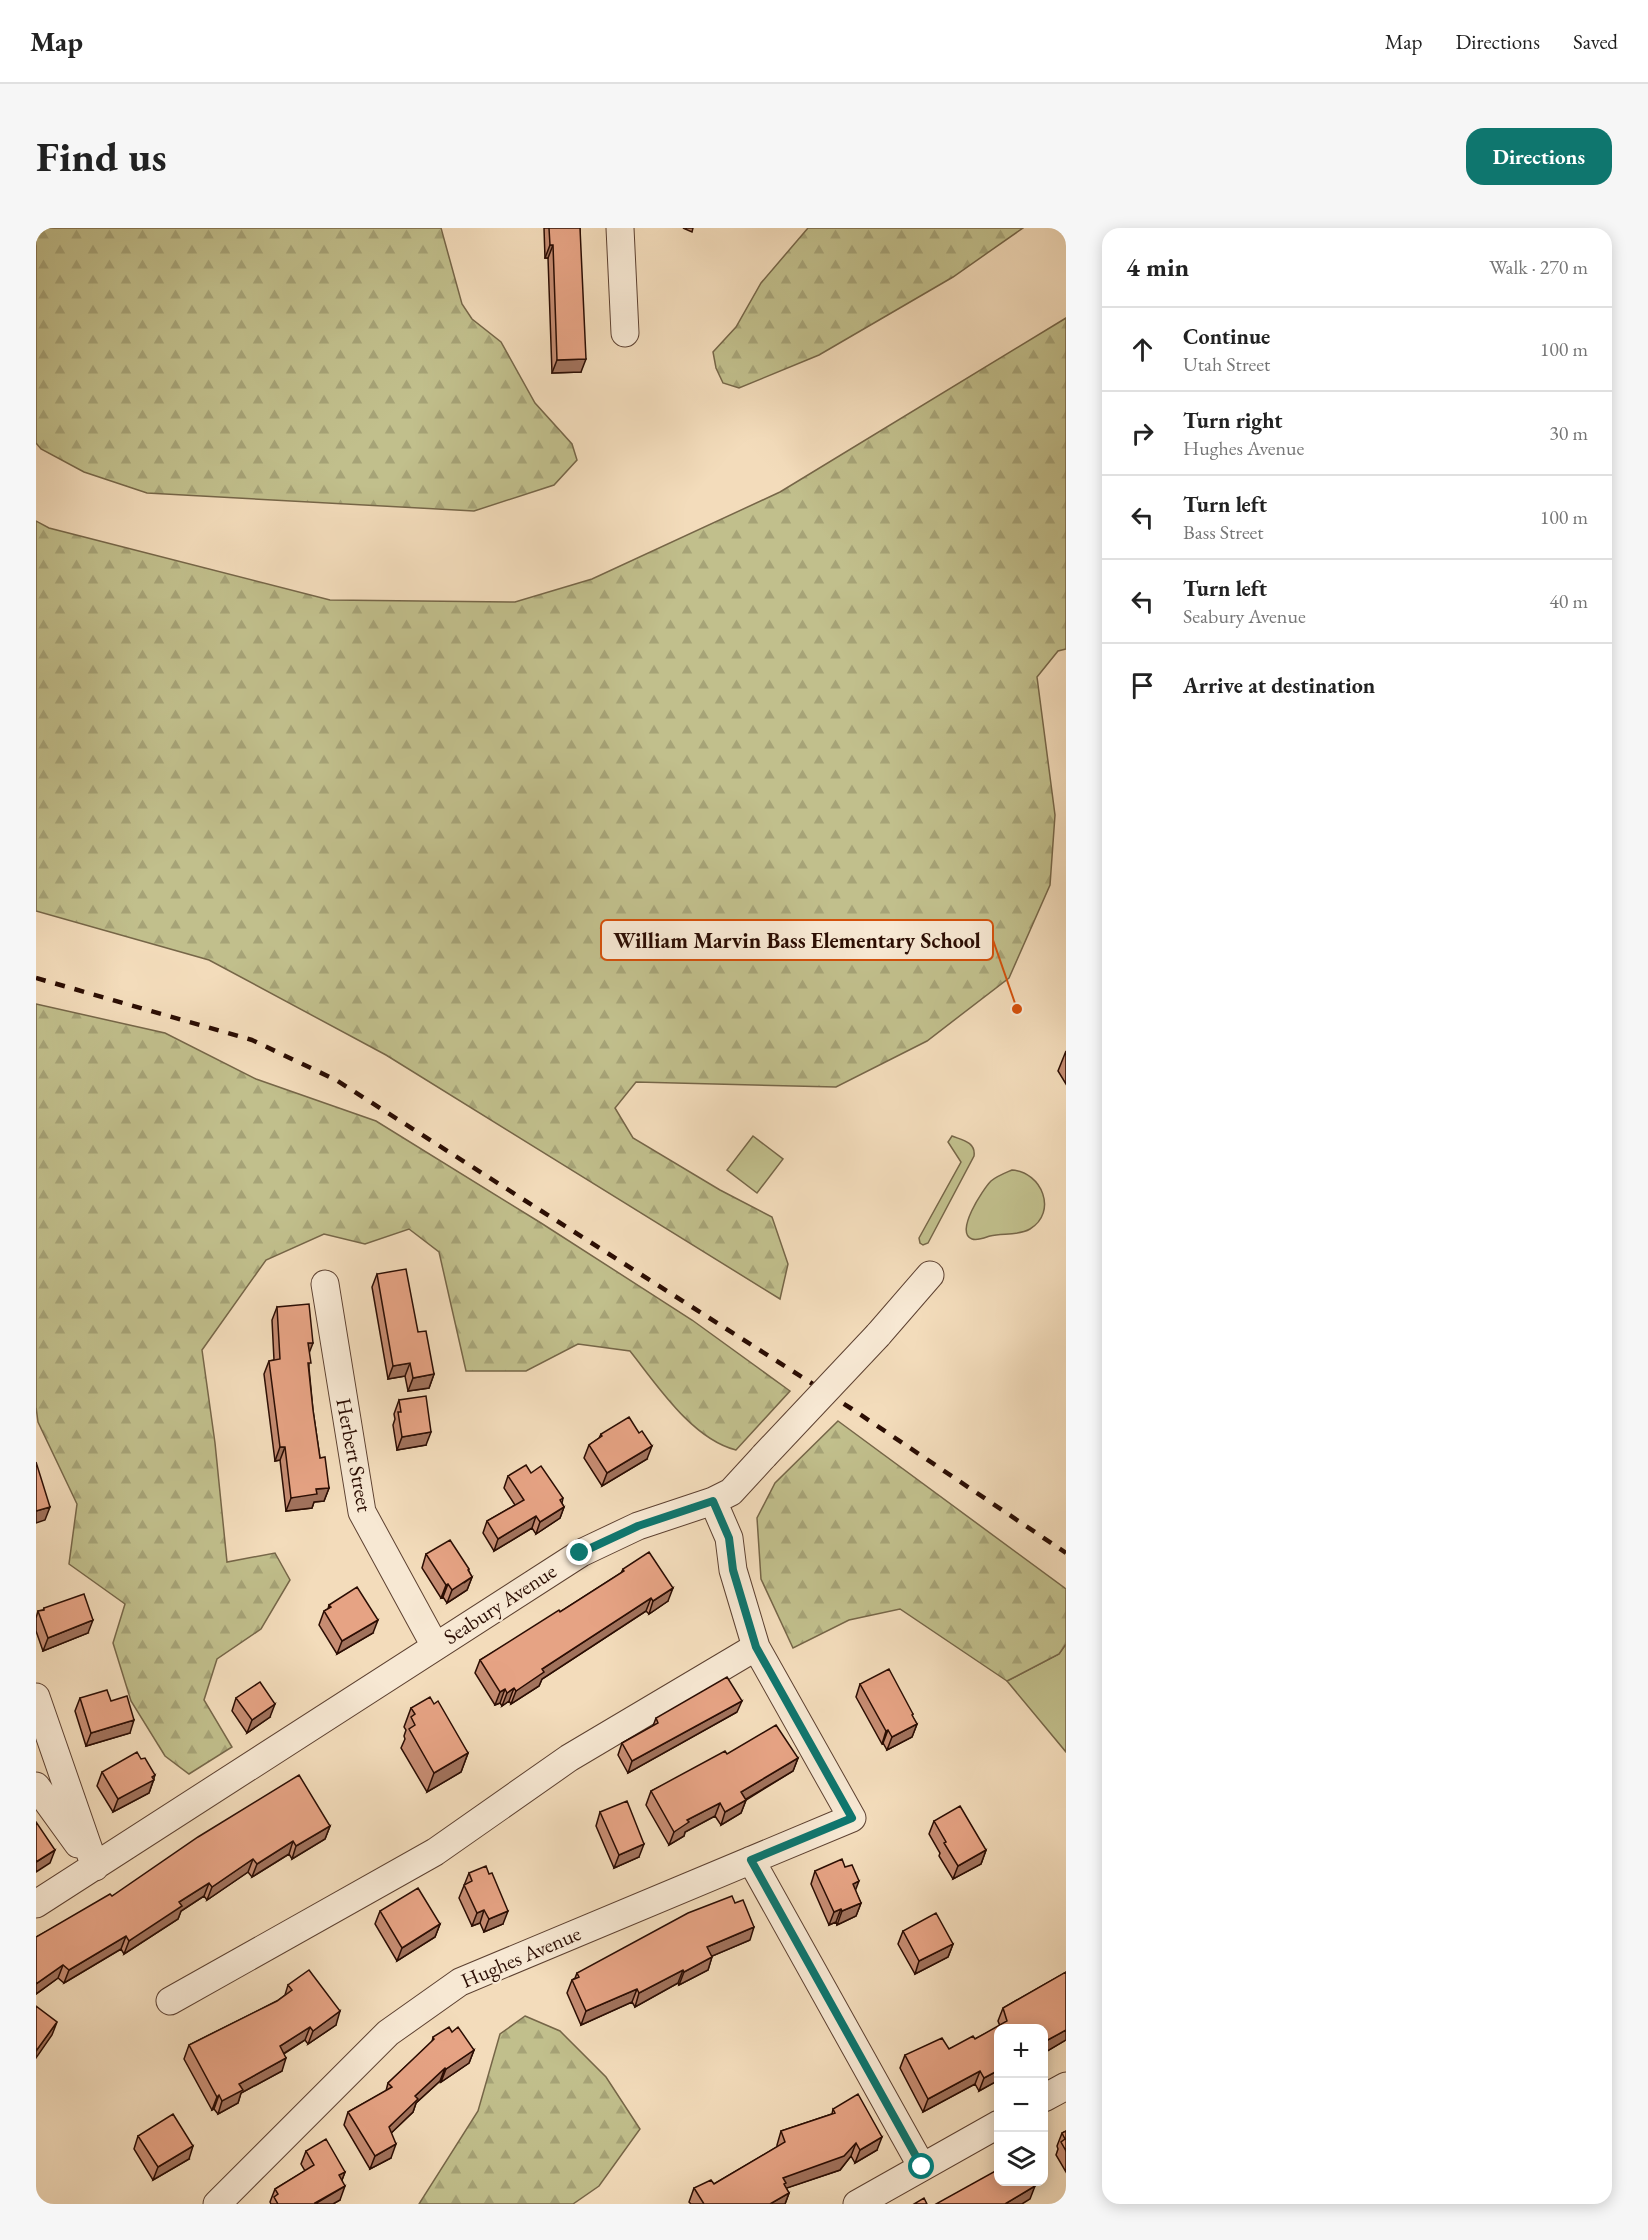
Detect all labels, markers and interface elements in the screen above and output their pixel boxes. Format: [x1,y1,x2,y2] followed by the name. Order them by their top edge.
[30,23,83,59] text: Map
[1385,28,1422,55] text: Map
[1455,28,1540,55] text: Directions
[1573,28,1618,55] text: Saved
[1466,128,1612,185] button: Directions
[36,129,167,184] text: Find us
[1126,250,1189,284] text: 4 min
[1489,254,1588,280] text: Walk · 270 m
[1183,322,1270,351] text: Continue
[1126,333,1159,366] icon: ahead
[1540,336,1588,362] text: 100 m
[1183,351,1270,377] text: Utah Street
[1183,406,1282,435] text: Turn right
[1126,417,1159,450] icon: right
[1549,420,1588,446] text: 30 m
[1183,435,1304,461] text: Hughes Avenue
[1183,490,1267,519] text: Turn left
[1126,501,1159,534] icon: left
[1540,504,1588,530] text: 100 m
[1183,519,1264,545] text: Bass Street
[1183,574,1267,603] text: Turn left
[1126,585,1159,618] icon: left
[1549,588,1588,614] text: 40 m
[1183,603,1306,629] text: Seabury Avenue
[1126,669,1159,702] icon: arrive
[1183,671,1375,700] text: Arrive at destination
[601,920,993,960] callout: William Marvin Bass Elementary School
[613,926,981,955] text: William Marvin Bass Elementary School
[330,1396,379,1514] street label: Herbert Street
[566,1539,592,1565] route end
[438,1557,561,1650] street label: Seabury Avenue
[457,1919,585,1994] street label: Hughes Avenue
[994,2024,1048,2186] map controls
[994,2024,1048,2078] button: +
[994,2078,1048,2132] button: −
[994,2132,1048,2186] button: layers
[908,2153,934,2179] route start

